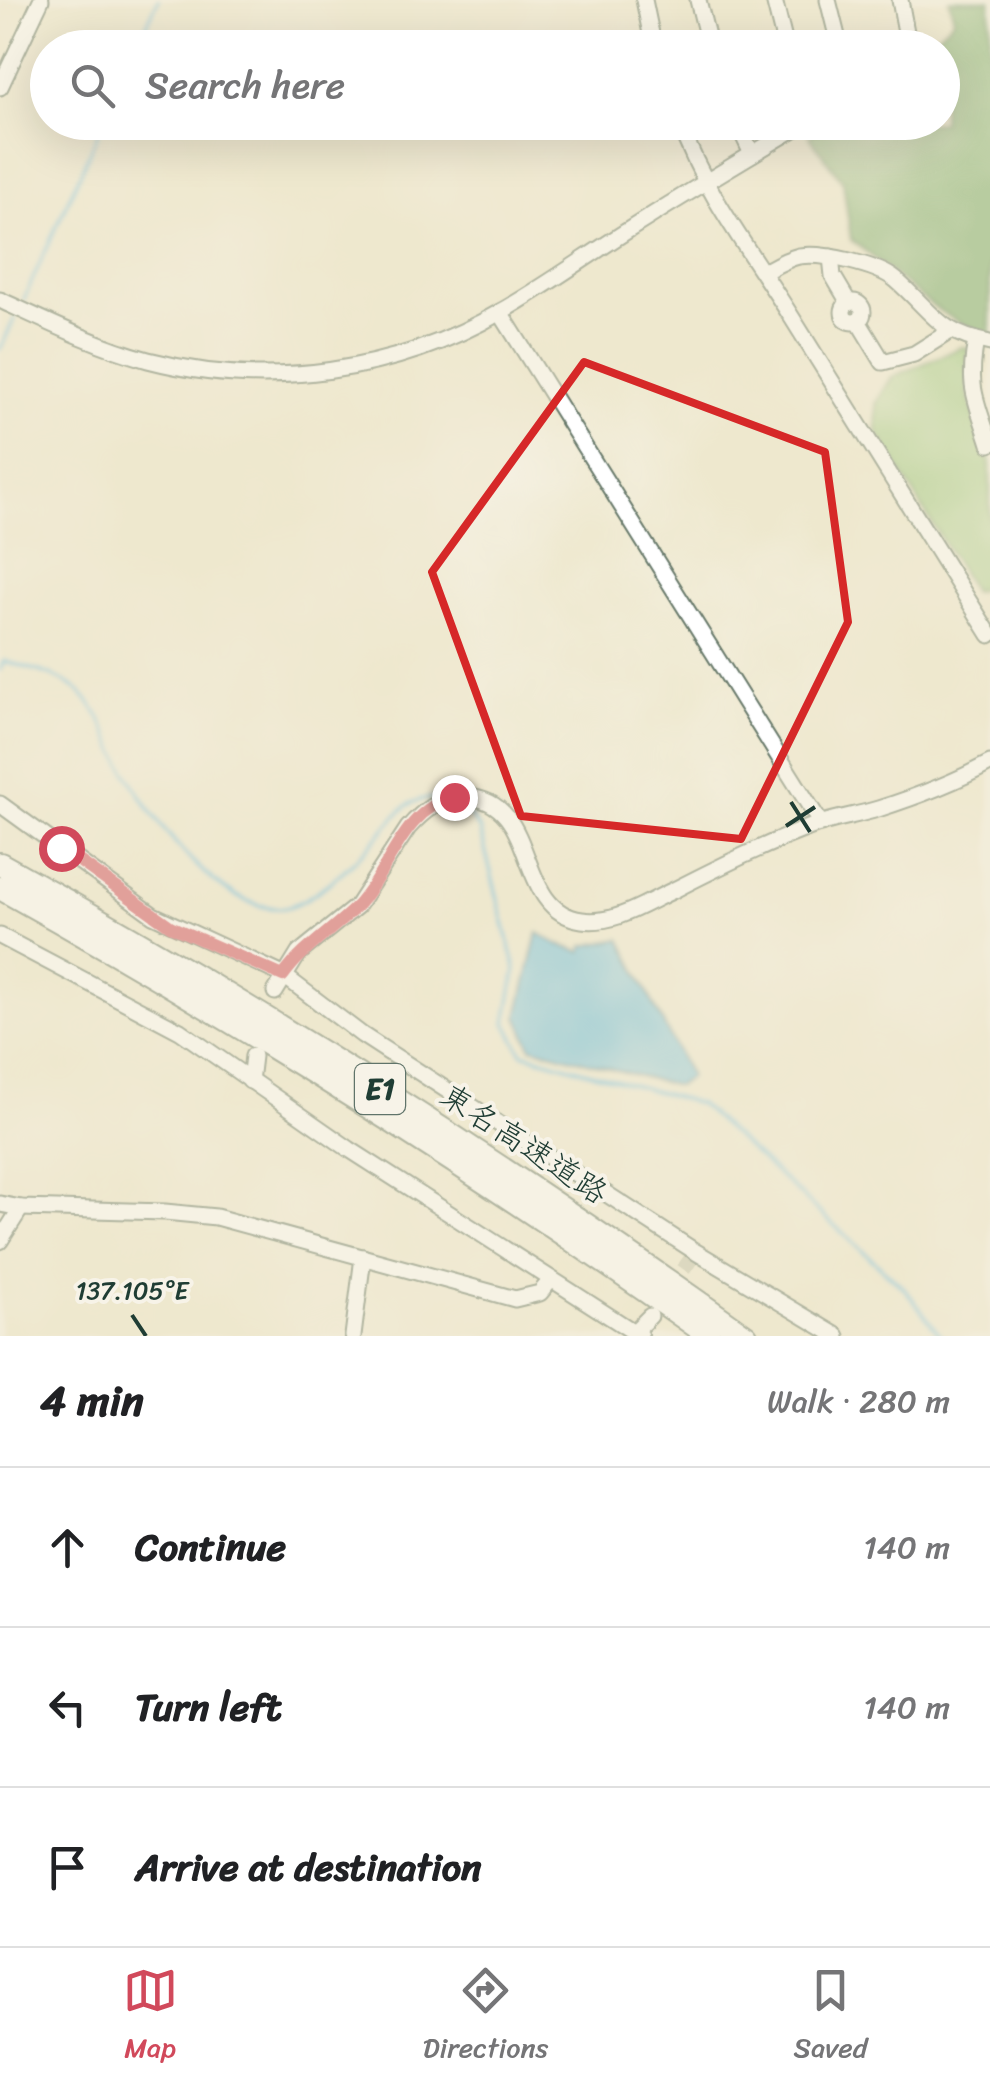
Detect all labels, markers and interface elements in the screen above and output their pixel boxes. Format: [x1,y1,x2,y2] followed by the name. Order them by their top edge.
[30,30,960,140] search box
[145,52,345,119] text: Search here
[65,58,120,113] icon: search
[432,775,478,821] route end
[39,826,85,872] route start
[355,1064,405,1114] road number: E1
[428,1068,620,1220] street label: 東名高速道路
[76,1268,190,1313] text: 137.105°E
[40,1364,144,1438] text: 4 min
[767,1373,950,1430] text: Walk · 280 m
[135,1514,286,1581] text: Continue
[863,1519,950,1576] text: 140 m
[40,1520,95,1575] icon: ahead
[135,1674,281,1741] text: Turn left
[863,1679,950,1736] text: 140 m
[40,1680,95,1735] icon: left
[135,1834,482,1901] text: Arrive at destination
[40,1840,95,1895] icon: arrive
[123,1963,178,2072] tab: Map
[423,1963,548,2072] tab: Directions
[794,1963,867,2072] tab: Saved

